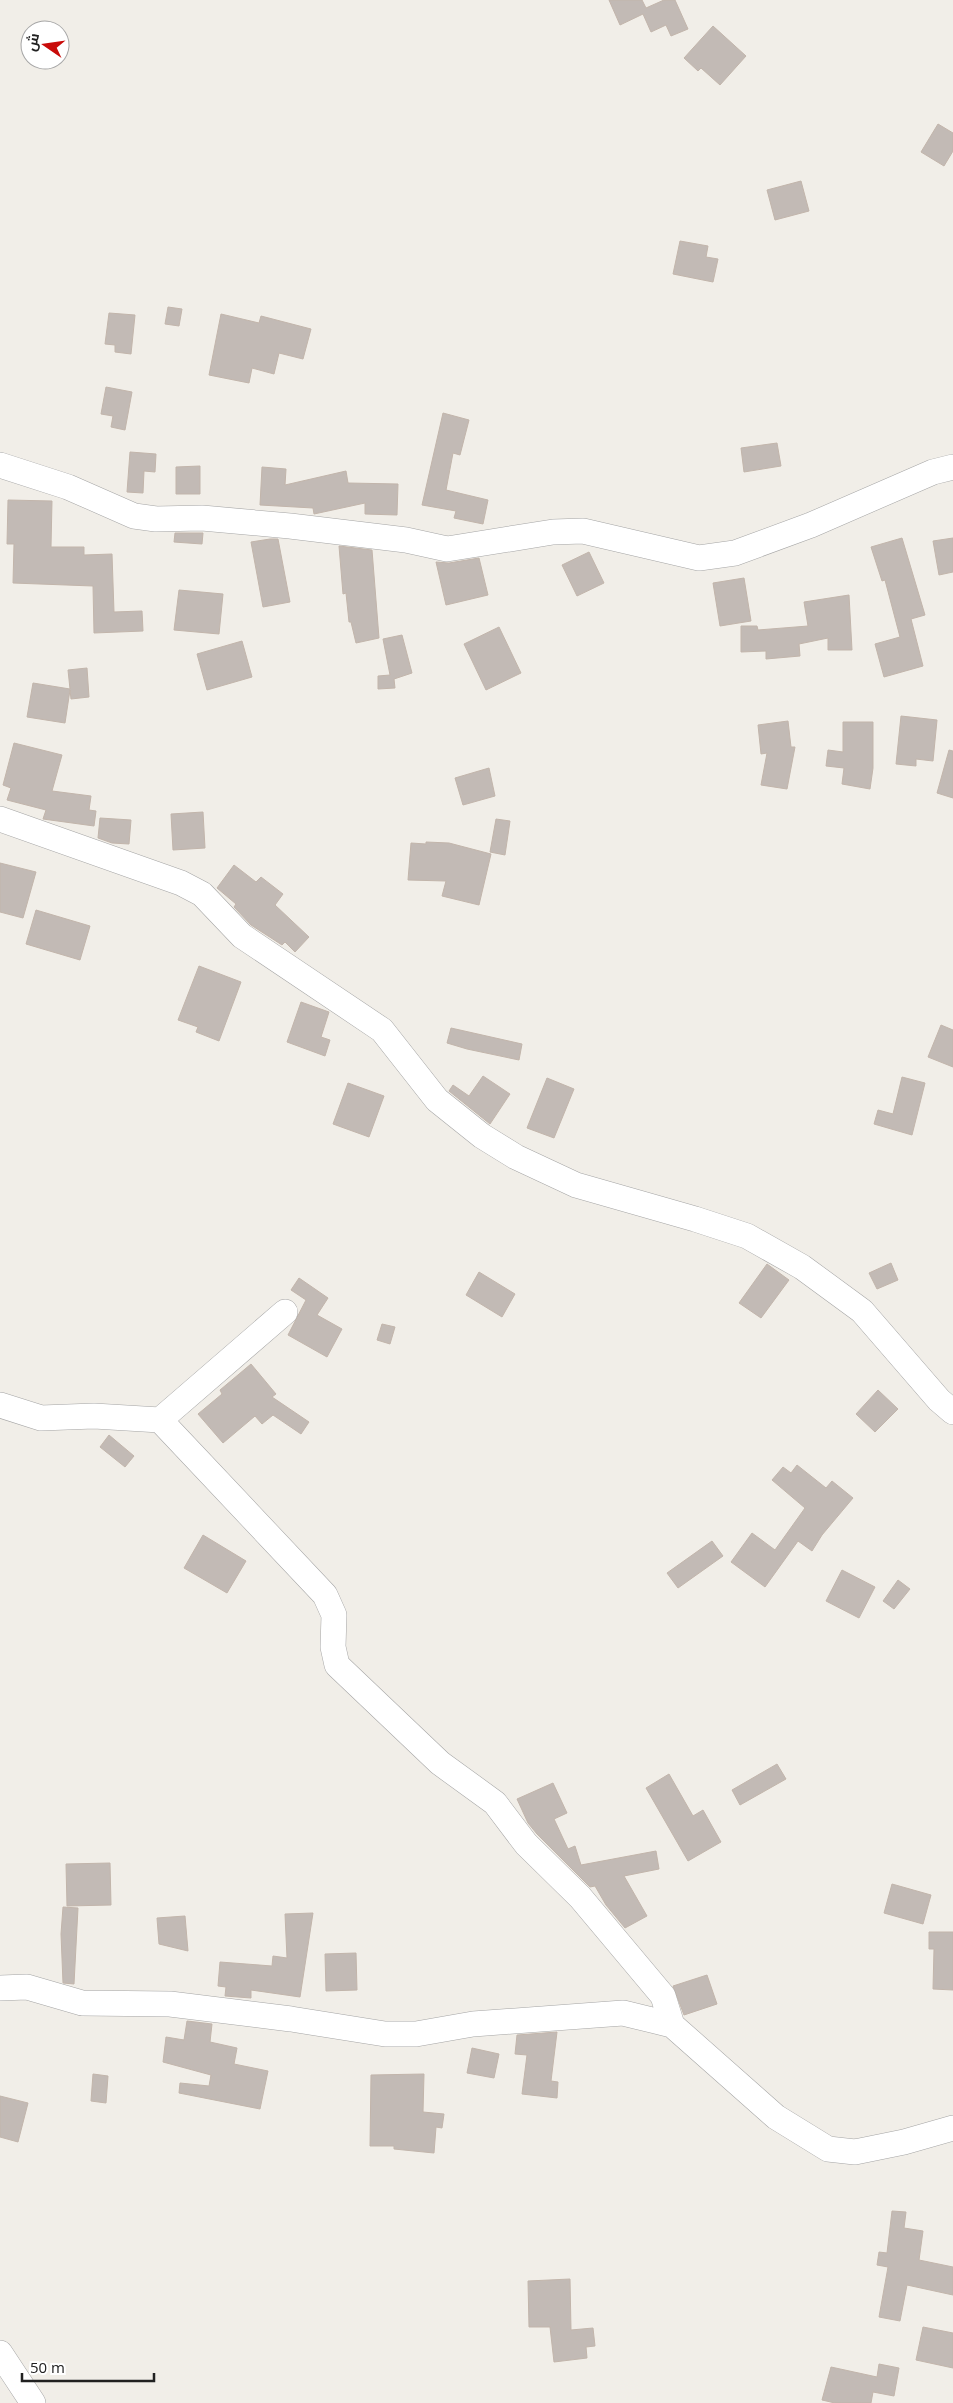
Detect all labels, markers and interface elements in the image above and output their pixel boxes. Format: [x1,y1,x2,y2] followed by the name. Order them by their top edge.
[20,20,70,70] north arrow
[21,31,43,53] text: ش
[22,2350,155,2382] scale bar
[30,2357,65,2377] text: 50 m

